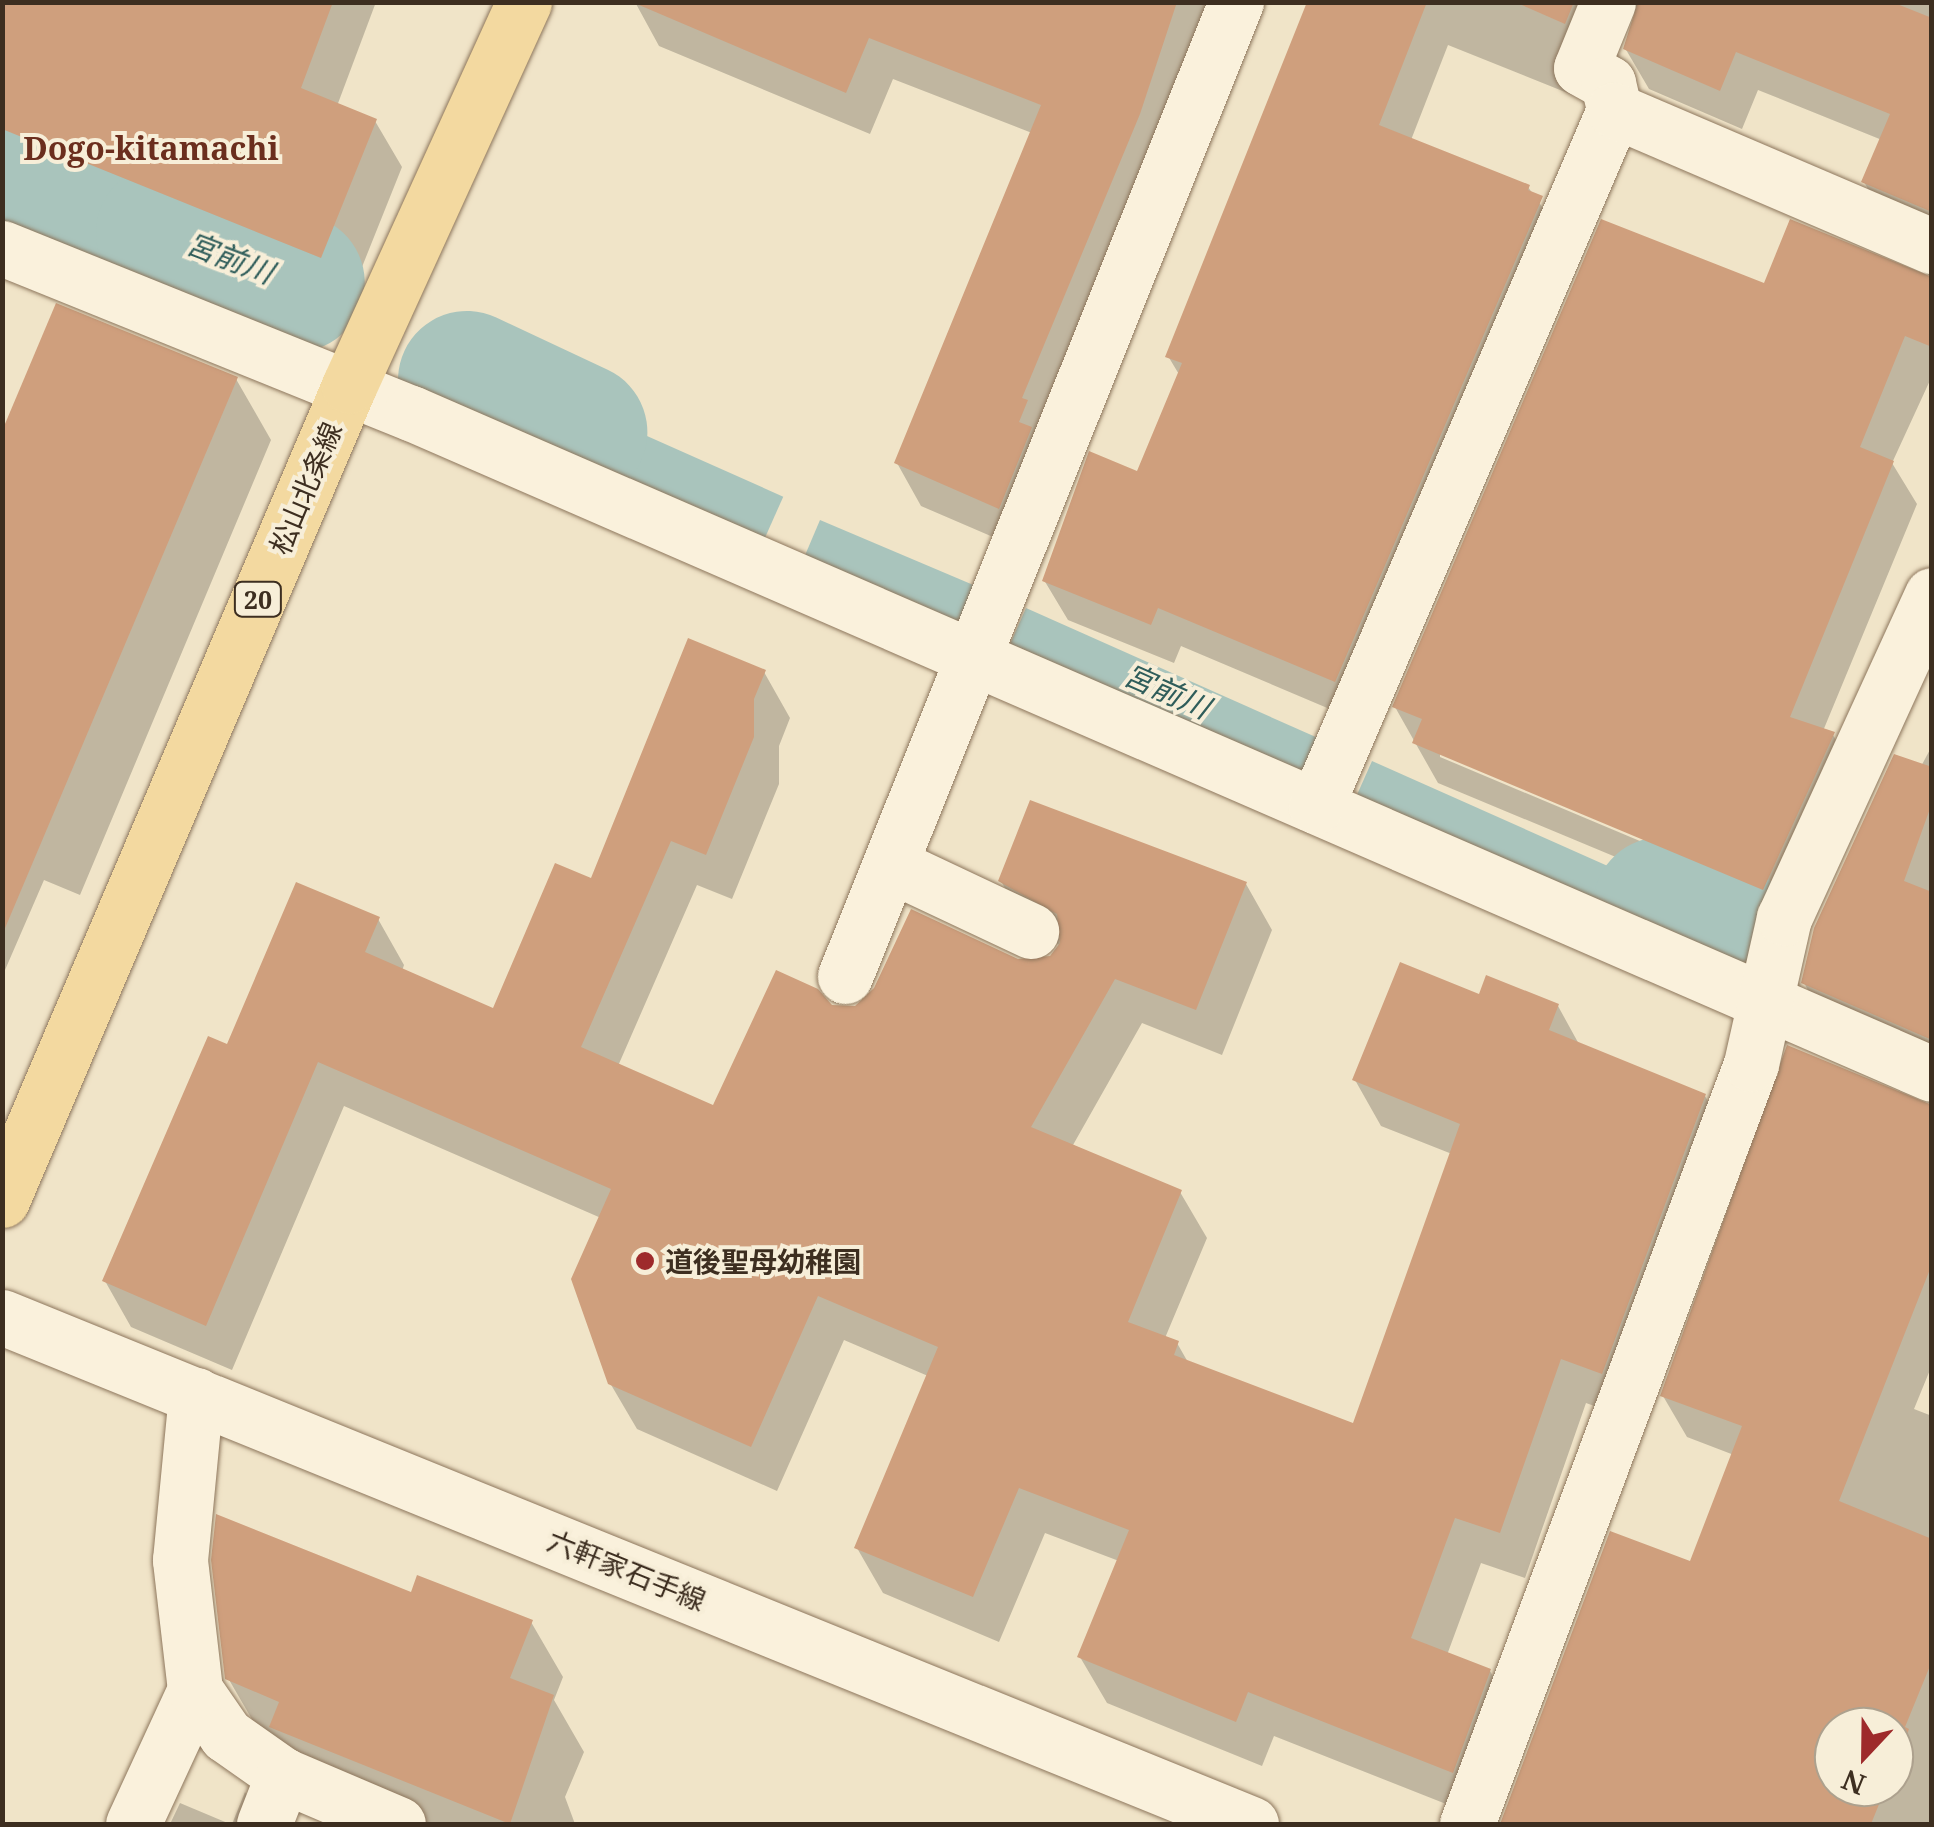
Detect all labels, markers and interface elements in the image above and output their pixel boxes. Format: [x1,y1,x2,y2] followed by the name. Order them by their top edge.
[23,129,279,167] district label: Dogo-kitamachi
[182,225,278,291] water label: 宮前川
[262,417,348,559] street label: 松山北条線
[233,579,283,619] road number: 20
[1119,656,1215,726] water label: 宮前川
[665,1244,861,1278] place label: 道後聖母幼稚園
[634,1250,656,1272] marker: 道後聖母幼稚園
[543,1523,711,1617] street label: 六軒家石手線
[1814,1707,1914,1807] north arrow
[1836,1761,1871,1805] text: N

